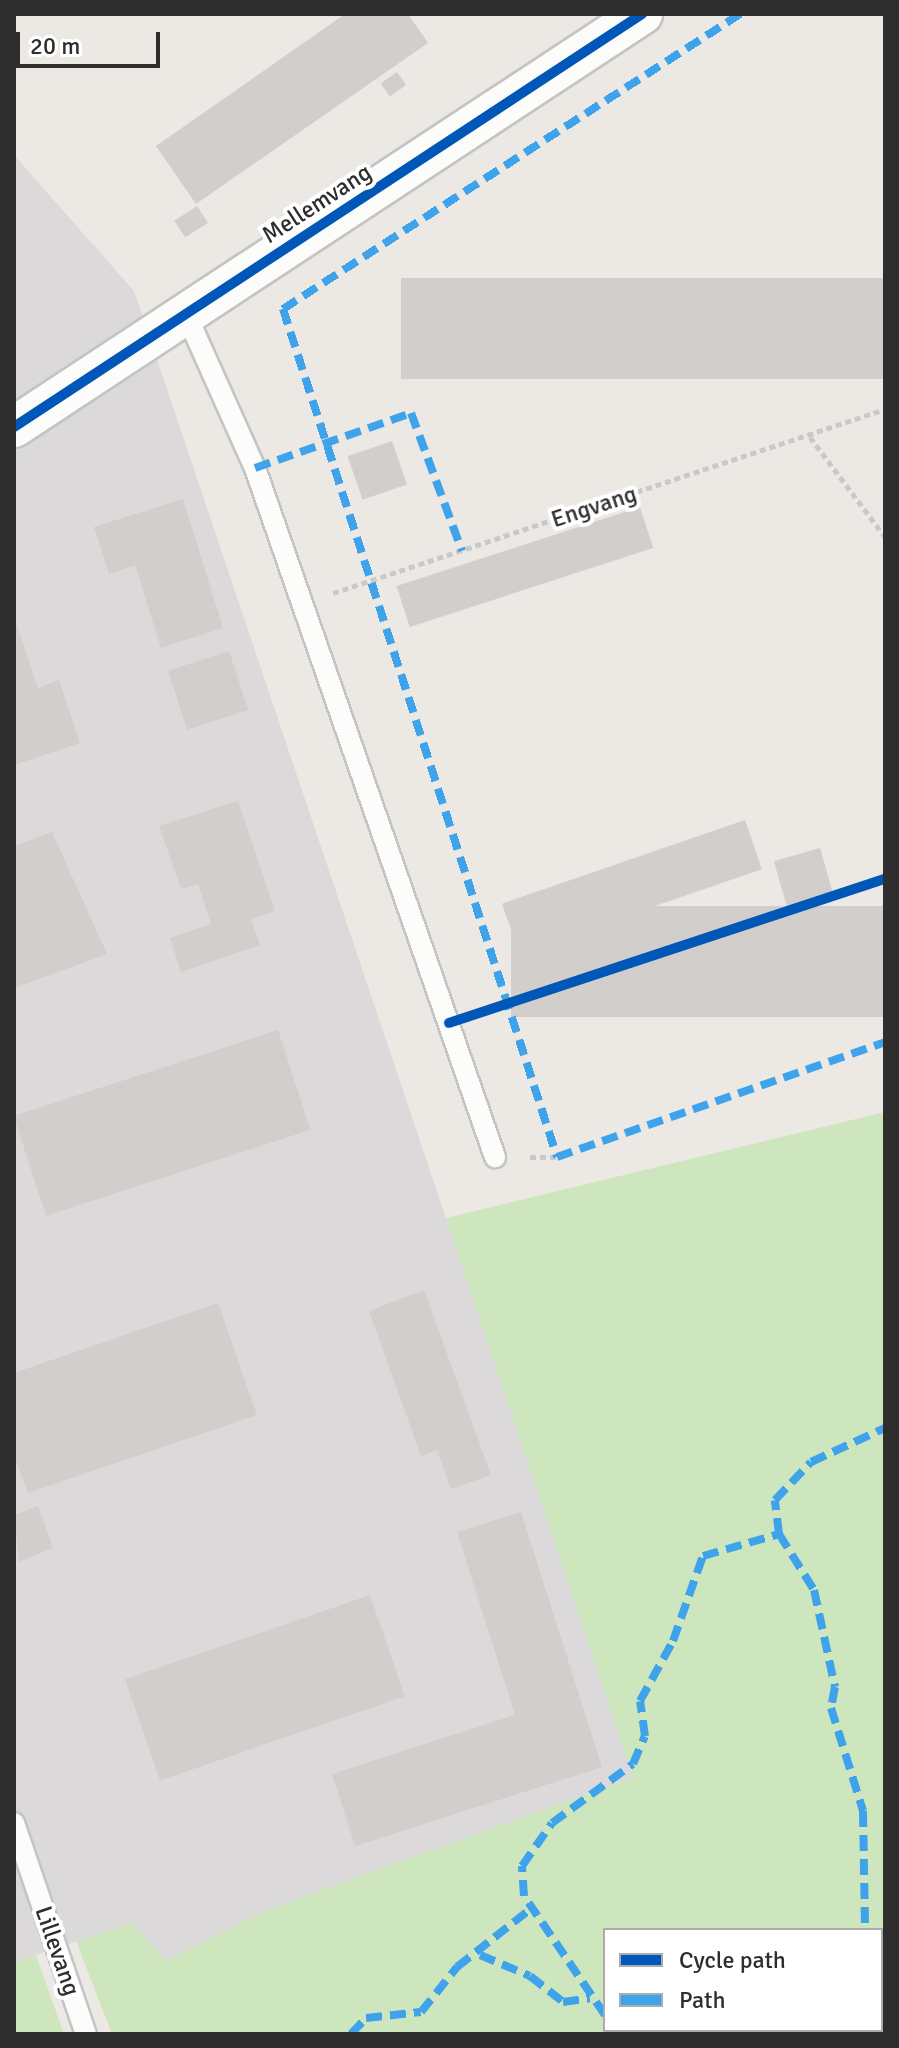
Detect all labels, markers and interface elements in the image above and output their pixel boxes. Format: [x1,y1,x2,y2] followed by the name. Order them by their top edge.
[20,16,164,66] scale bar
[30,31,80,61] text: 20 m
[257,158,377,250] street label: Mellemvang
[548,480,640,534] street label: Engvang
[28,1902,86,2000] street label: Lillevang
[603,1928,883,2032] legend
[679,1945,786,1975] text: Cycle path
[679,1985,725,2015] text: Path

